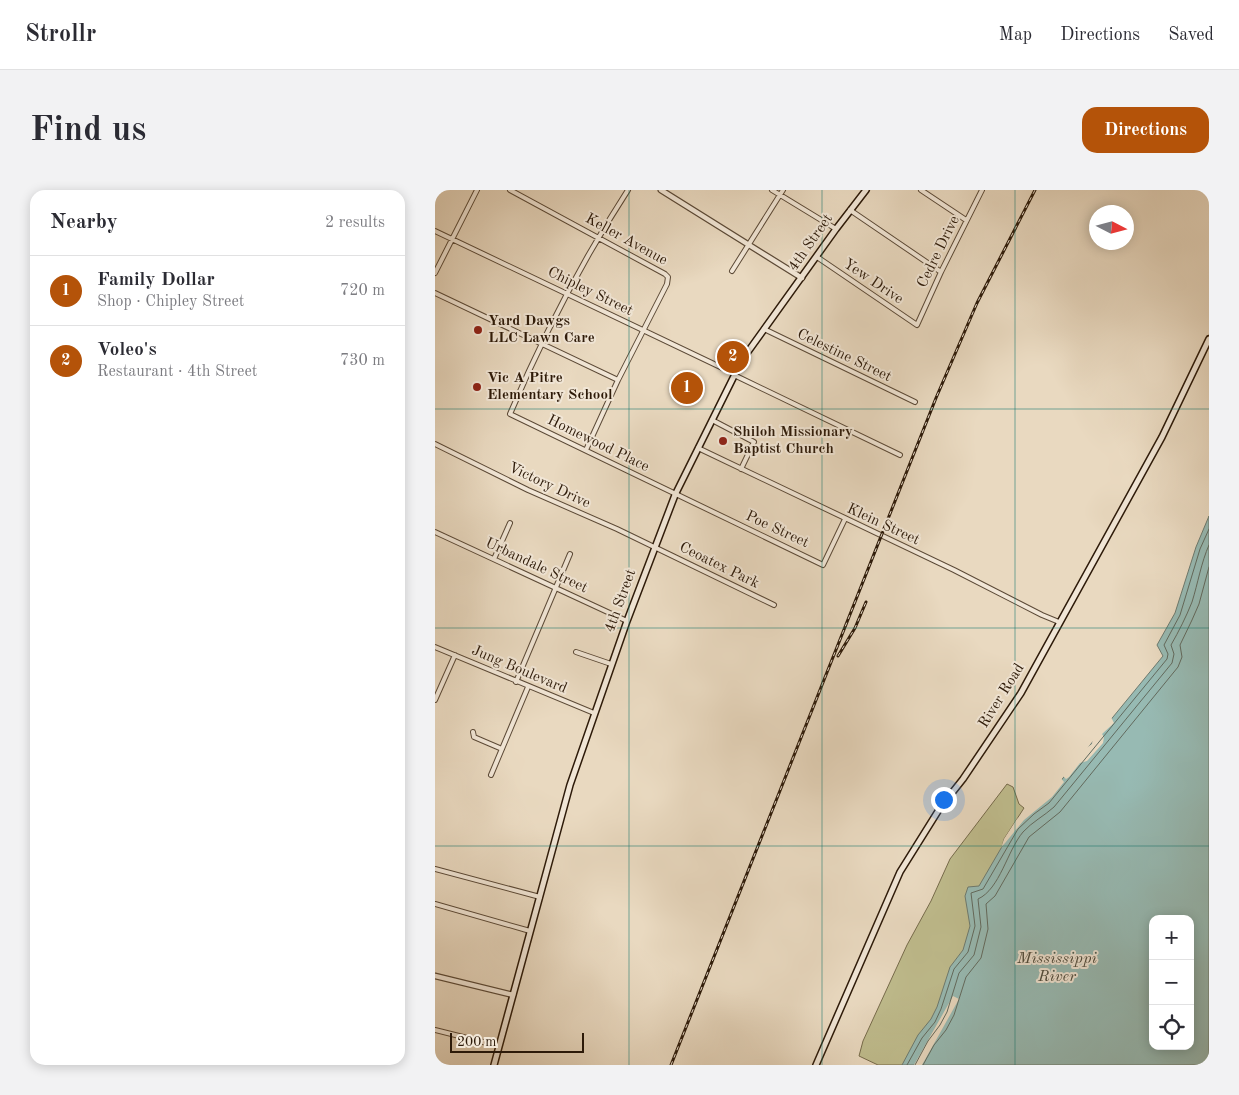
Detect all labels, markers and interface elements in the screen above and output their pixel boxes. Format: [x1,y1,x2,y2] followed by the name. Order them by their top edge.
[25,23,96,47] text: Strollr
[999,26,1032,44] text: Map
[1060,26,1140,44] text: Directions
[1168,26,1214,44] text: Saved
[1082,107,1209,153] button: Directions
[30,113,146,148] text: Find us
[1089,205,1134,250] north arrow
[582,211,670,269] street label: Keller Avenue
[50,212,118,233] text: Nearby
[786,212,836,274] street label: 4th Street
[915,214,963,290] street label: Cedre Drive
[325,215,385,231] text: 2 results
[840,257,906,307] street label: Yew Drive
[545,265,635,319] street label: Chipley Street
[97,271,215,290] text: Family Dollar
[61,283,71,299] text: 1
[340,283,385,299] text: 720 m
[97,294,244,310] text: Shop · Chipley Street
[488,314,595,346] place label: Yard Dawgs LLC Lawn Care
[472,324,484,336] marker: Yard Dawgs LLC Lawn Care
[795,327,893,385] street label: Celestine Street
[717,338,749,376] pin: 2
[97,341,157,360] text: Voleo's
[61,353,71,369] text: 2
[340,353,385,369] text: 730 m
[97,364,257,380] text: Restaurant · 4th Street
[671,369,703,407] pin: 1
[487,371,613,403] place label: Vic A Pitre Elementary School
[471,381,483,393] marker: Vic A Pitre Elementary School
[545,413,651,475] street label: Homewood Place
[733,425,853,457] place label: Shiloh Missionary Baptist Church
[717,435,729,447] marker: Shiloh Missionary Baptist Church
[506,460,592,512] street label: Victory Drive
[844,502,922,548] street label: Klein Street
[743,509,811,551] street label: Poe Street
[482,536,590,596] street label: Urbandale Street
[677,540,761,592] street label: Ceoatex Park
[603,567,639,635] street label: 4th Street
[469,643,569,697] street label: Jung Boulevard
[976,661,1028,731] street label: River Road
[931,787,957,813] your location
[1149,915,1194,1050] map controls
[1149,915,1194,960] button: +
[1016,951,1098,985] water label: Mississippi River
[1149,960,1194,1005] button: −
[1149,1005,1194,1050] button: locate
[450,1030,584,1053] scale bar
[457,1035,496,1049] text: 200 m

